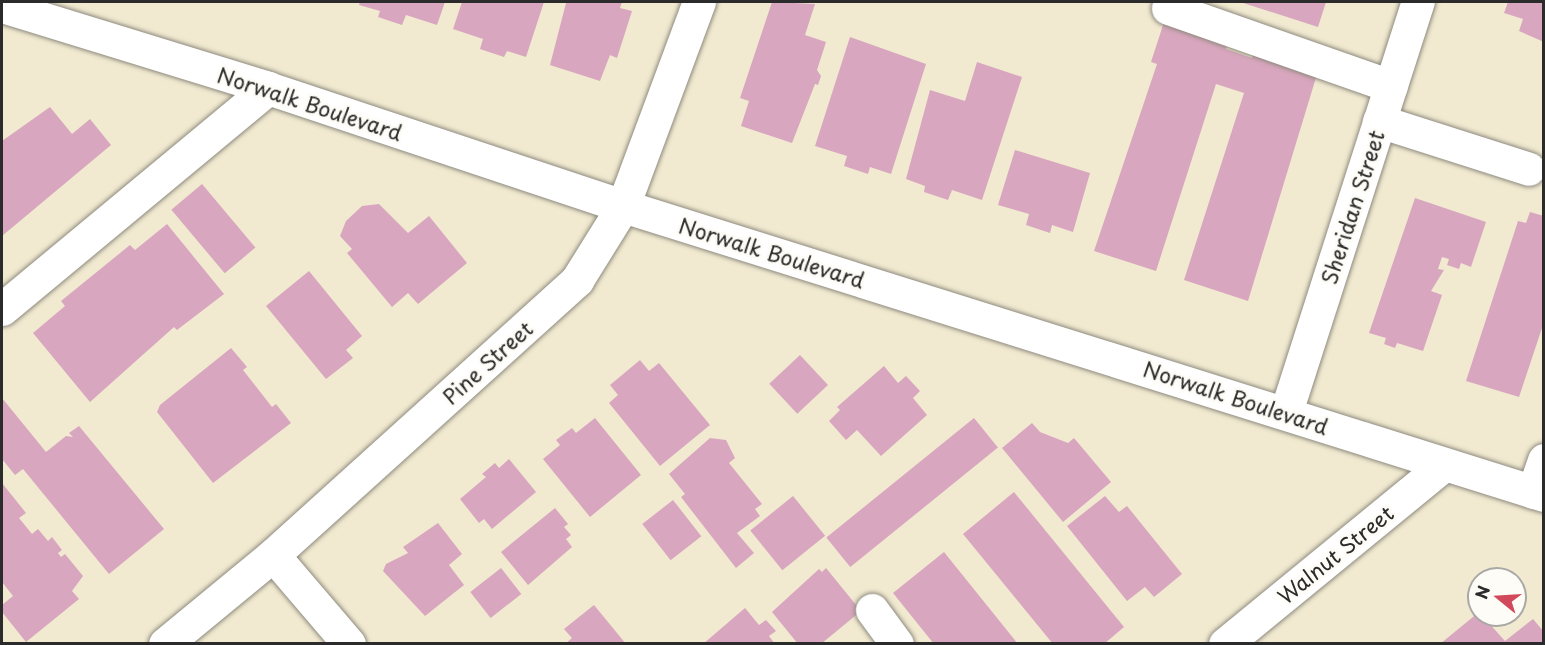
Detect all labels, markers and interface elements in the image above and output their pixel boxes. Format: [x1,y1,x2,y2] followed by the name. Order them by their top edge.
[214,61,406,145] street label: Norwalk Boulevard
[1315,127,1389,287] street label: Sheridan Street
[676,212,868,292] street label: Norwalk Boulevard
[437,315,537,409] street label: Pine Street
[1140,355,1332,439] street label: Norwalk Boulevard
[1272,500,1398,608] street label: Walnut Street
[1467,567,1527,627] north arrow
[1468,582,1495,602] text: N

